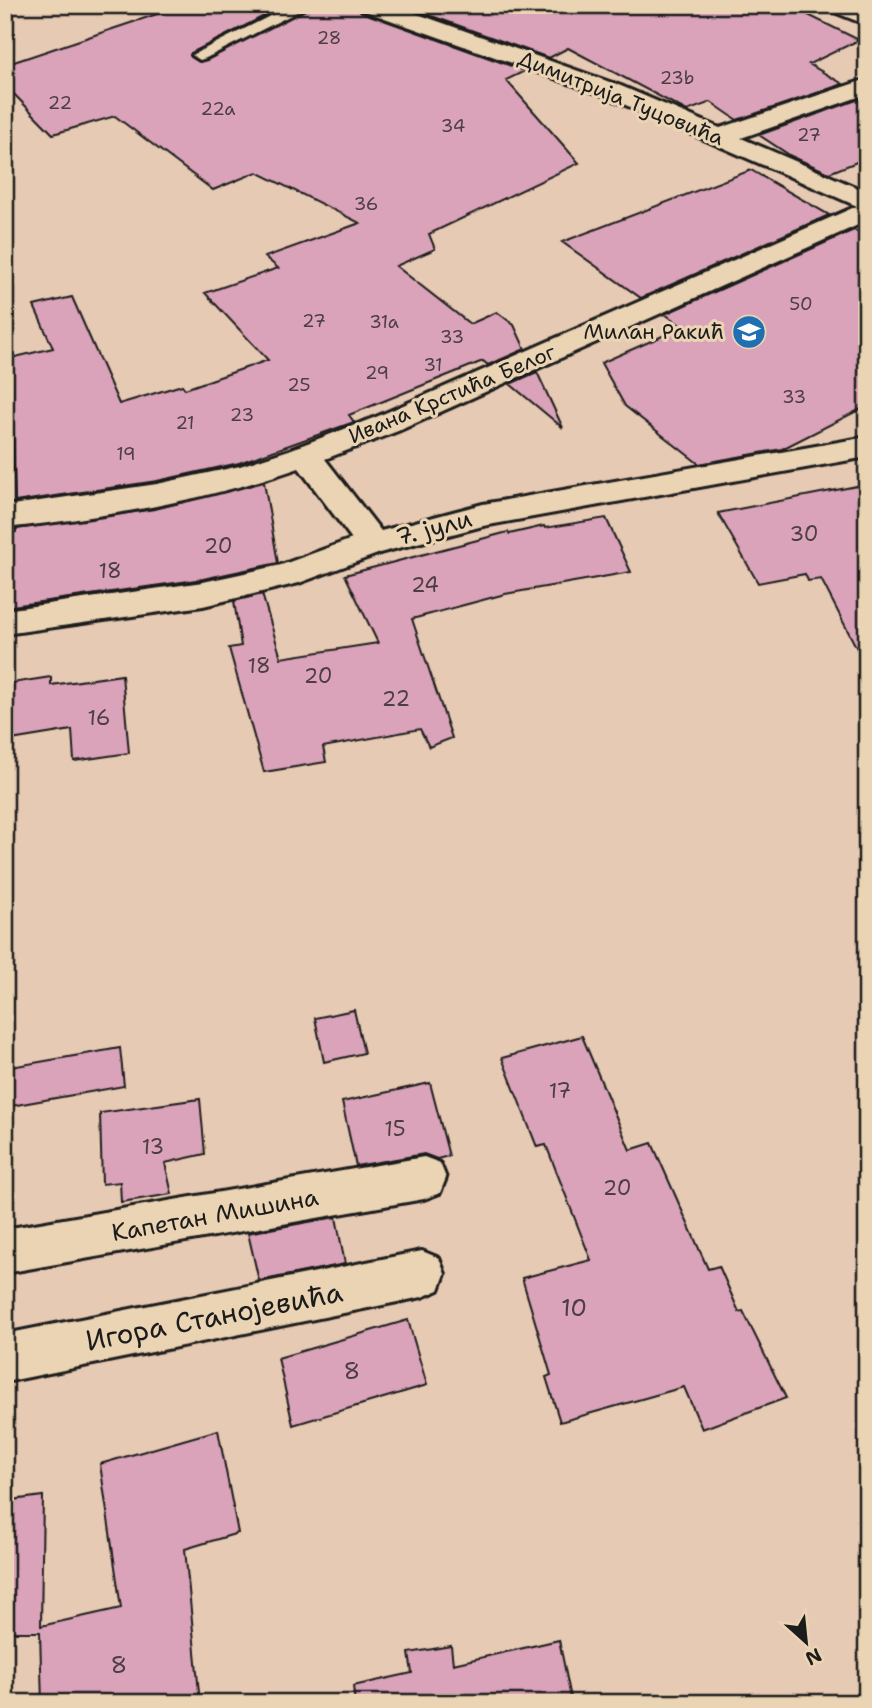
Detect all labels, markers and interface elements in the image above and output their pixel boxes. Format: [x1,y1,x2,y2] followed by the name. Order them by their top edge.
[317,26,341,50] house number: 28
[514,44,728,152] street label: Димитрија Туцовића
[660,66,694,90] house number: 23b
[48,91,72,115] house number: 22
[201,97,235,121] house number: 22a
[441,114,465,138] house number: 34
[797,123,821,147] house number: 27
[354,192,378,216] house number: 36
[789,292,813,316] house number: 50
[302,309,326,333] house number: 27
[369,310,399,334] house number: 31a
[730,313,768,351] school or university icon: Милан Ракић
[583,318,724,346] place label: Милан Ракић
[440,325,464,349] house number: 33
[344,337,560,450] street label: Ивана Крстића Белог
[423,353,443,377] house number: 31
[365,361,389,385] house number: 29
[287,373,311,397] house number: 25
[782,385,806,409] house number: 33
[230,403,254,427] house number: 23
[175,411,195,435] house number: 21
[116,442,136,466] house number: 19
[392,503,476,553] street label: 7. јули
[789,520,819,548] house number: 30
[204,532,232,560] house number: 20
[98,557,122,585] house number: 18
[411,571,439,599] house number: 24
[247,652,271,680] house number: 18
[304,662,332,690] house number: 20
[382,685,410,713] house number: 22
[88,704,110,732] house number: 16
[549,1077,571,1105] house number: 17
[384,1115,406,1143] house number: 15
[142,1133,164,1161] house number: 13
[603,1174,631,1202] house number: 20
[109,1181,321,1249] street label: Капетан Мишина
[82,1272,346,1360] street label: Игора Станојевића
[561,1292,587,1324] house number: 10
[344,1355,360,1387] house number: 8
[770,1606,840,1676] north arrow
[801,1642,826,1671] text: N
[111,1649,127,1681] house number: 8

